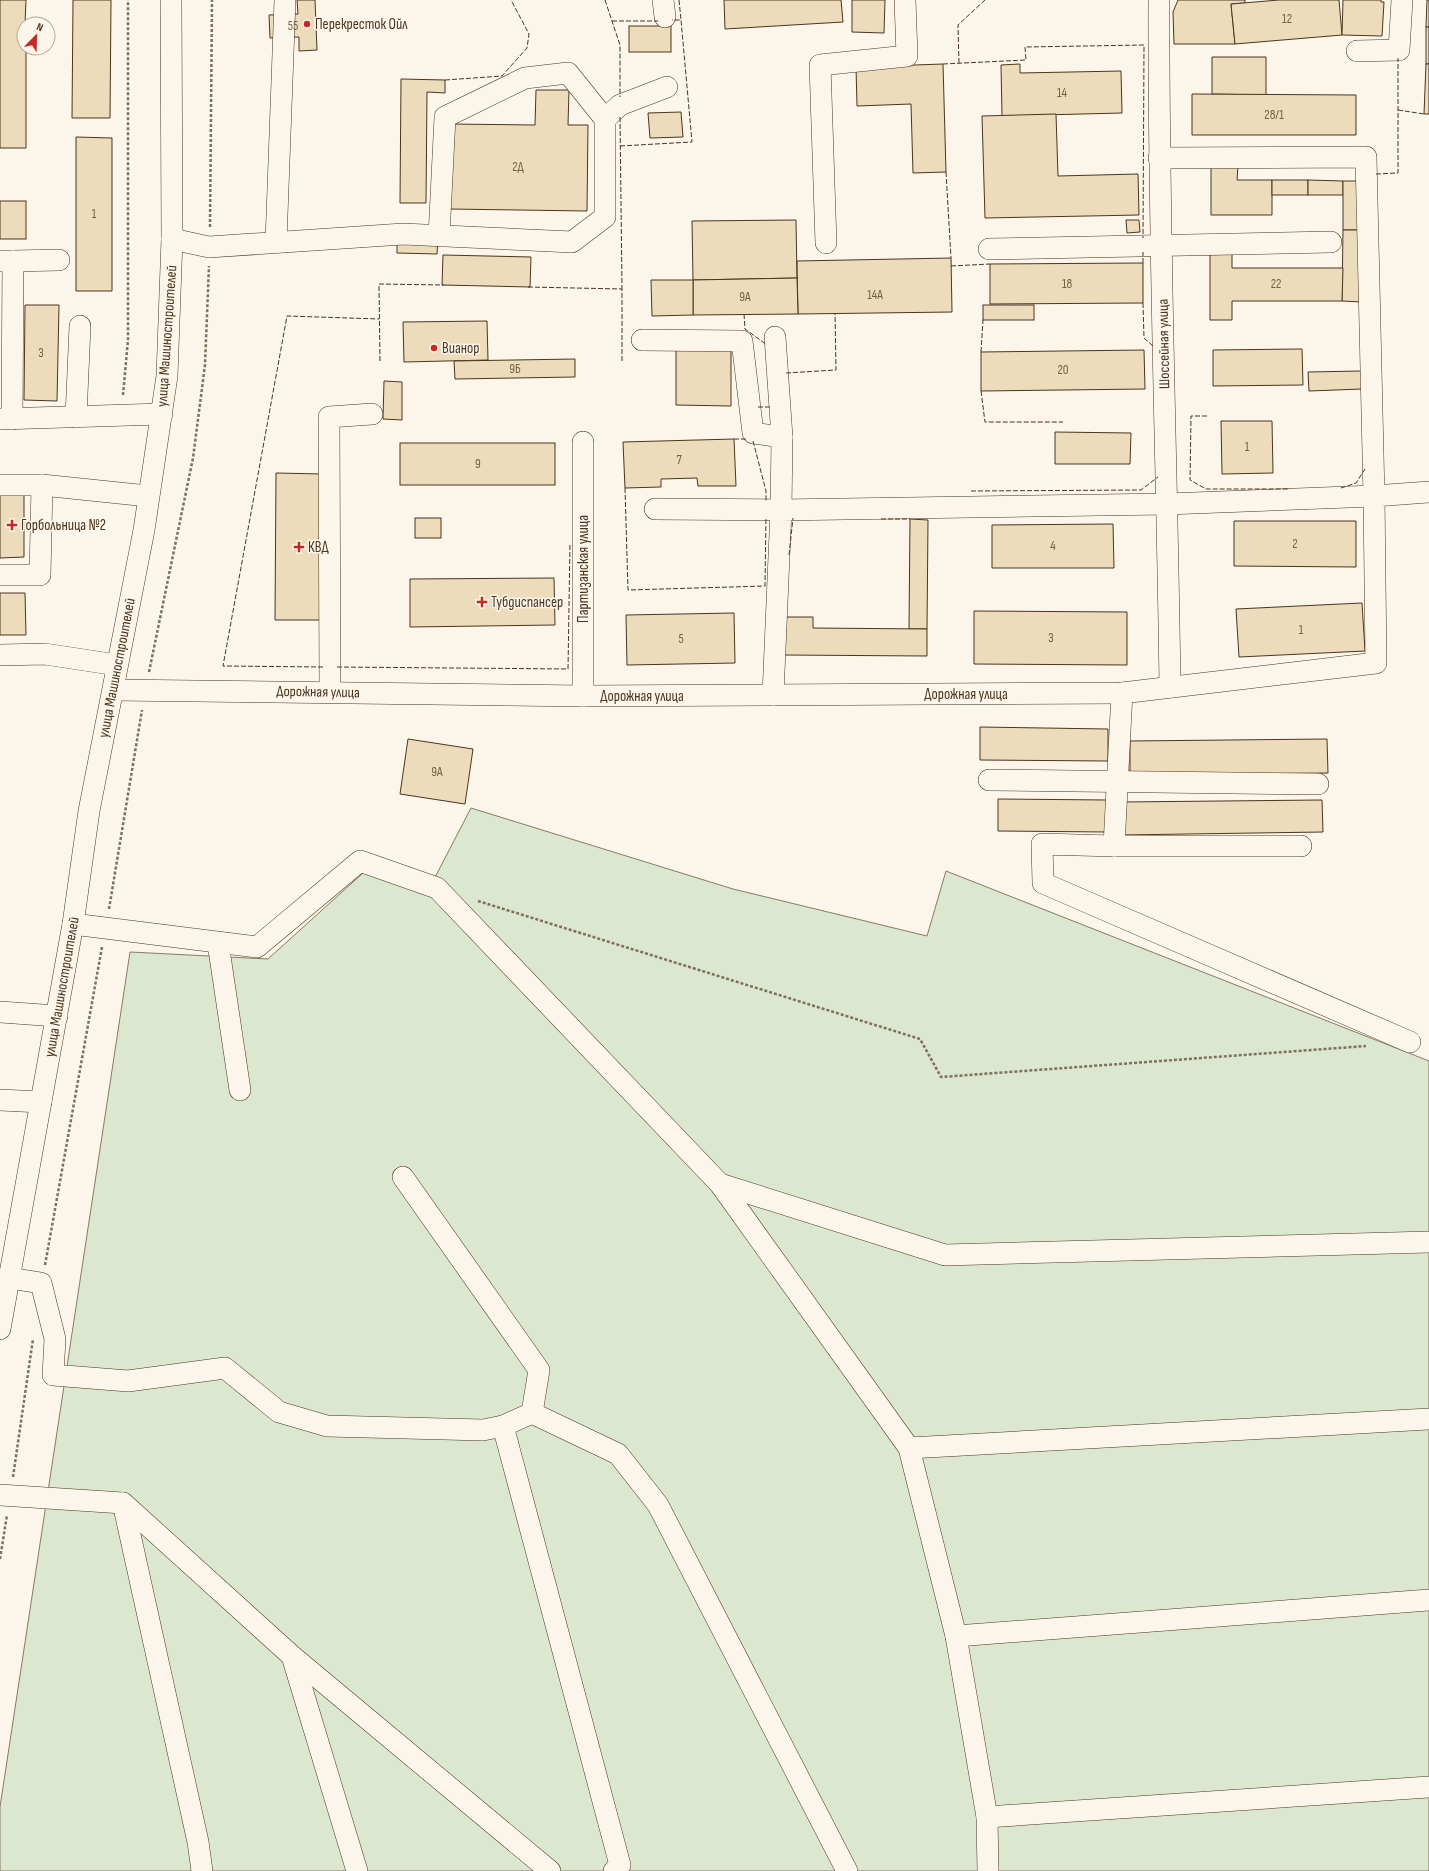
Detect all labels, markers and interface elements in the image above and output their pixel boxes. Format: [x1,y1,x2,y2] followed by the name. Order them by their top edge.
[1282,11,1292,27] house number: 12
[315,15,408,34] place label: Перекресток Ойл
[16,16,56,56] north arrow
[288,18,298,34] house number: 55
[302,19,312,29] marker: Перекресток Ойл
[34,20,45,34] text: N
[1057,85,1068,101] house number: 14
[1264,107,1284,123] house number: 28/1
[512,159,525,175] house number: 2Д
[92,206,97,222] house number: 1
[153,264,181,408] street label: улица Машиностроителей
[1062,276,1072,292] house number: 18
[1271,276,1281,292] house number: 22
[867,287,883,303] house number: 14А
[739,289,751,305] house number: 9А
[1154,299,1174,389] street label: Шоссейная улица
[442,339,479,358] place label: Вианор
[429,343,439,353] marker: Вианор
[38,345,44,361] house number: 3
[509,361,521,377] house number: 9Б
[1057,362,1069,378] house number: 20
[1245,439,1250,455] house number: 1
[676,452,682,468] house number: 7
[475,456,481,472] house number: 9
[574,515,593,623] street label: Партизанская улица
[21,516,106,535] place label: Горбольница №2
[6,519,18,531] marker: Горбольница №2
[1292,536,1298,552] house number: 2
[308,538,329,557] place label: КВД
[1050,538,1056,554] house number: 4
[293,541,305,553] marker: КВД
[491,593,563,612] place label: Тубдиспансер
[94,596,140,740] street label: улица Машиностроителей
[476,596,488,608] marker: Тубдиспансер
[1299,622,1304,638] house number: 1
[1048,630,1054,646] house number: 3
[678,631,684,647] house number: 5
[276,682,360,702] street label: Дорожная улица
[924,685,1008,704] street label: Дорожная улица
[600,687,684,706] street label: Дорожная улица
[431,764,443,780] house number: 9А
[40,915,84,1059] street label: улица Машиностроителей

